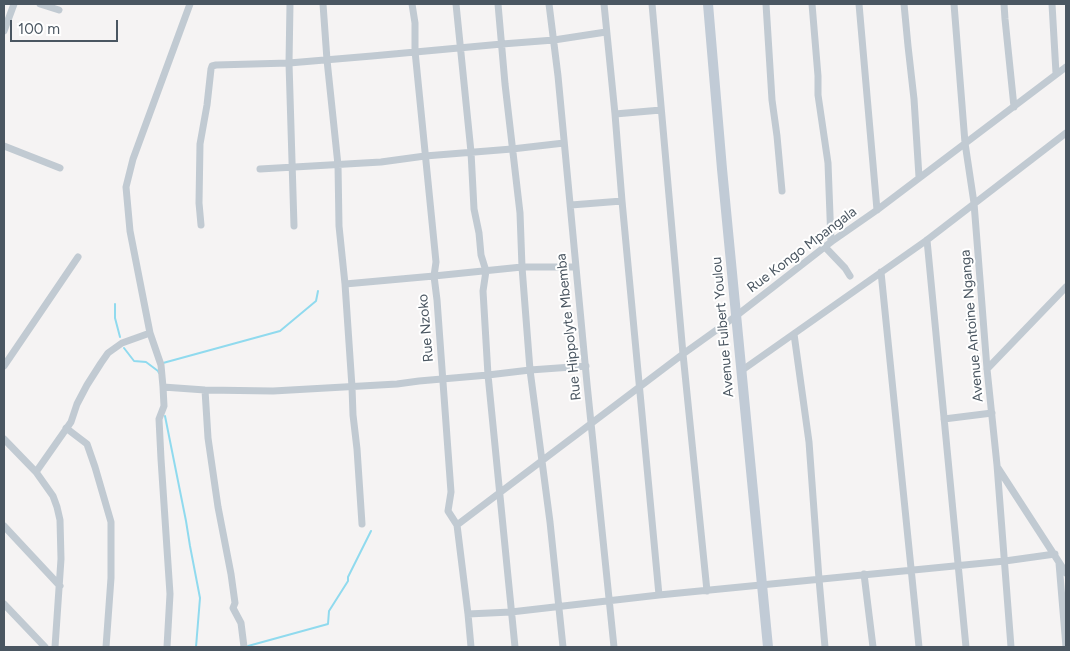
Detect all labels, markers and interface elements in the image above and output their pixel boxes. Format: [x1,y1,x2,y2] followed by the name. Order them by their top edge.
[12,10,120,42] scale bar
[18,20,60,38] text: 100 m
[744,203,860,297] street label: Rue Kongo Mpangala
[957,249,987,403] street label: Avenue Antoine Nganga
[553,253,585,401] street label: Rue Hippolyte Mbemba
[708,256,738,398] street label: Avenue Fulbert Youlou
[415,293,437,363] street label: Rue Nzoko

